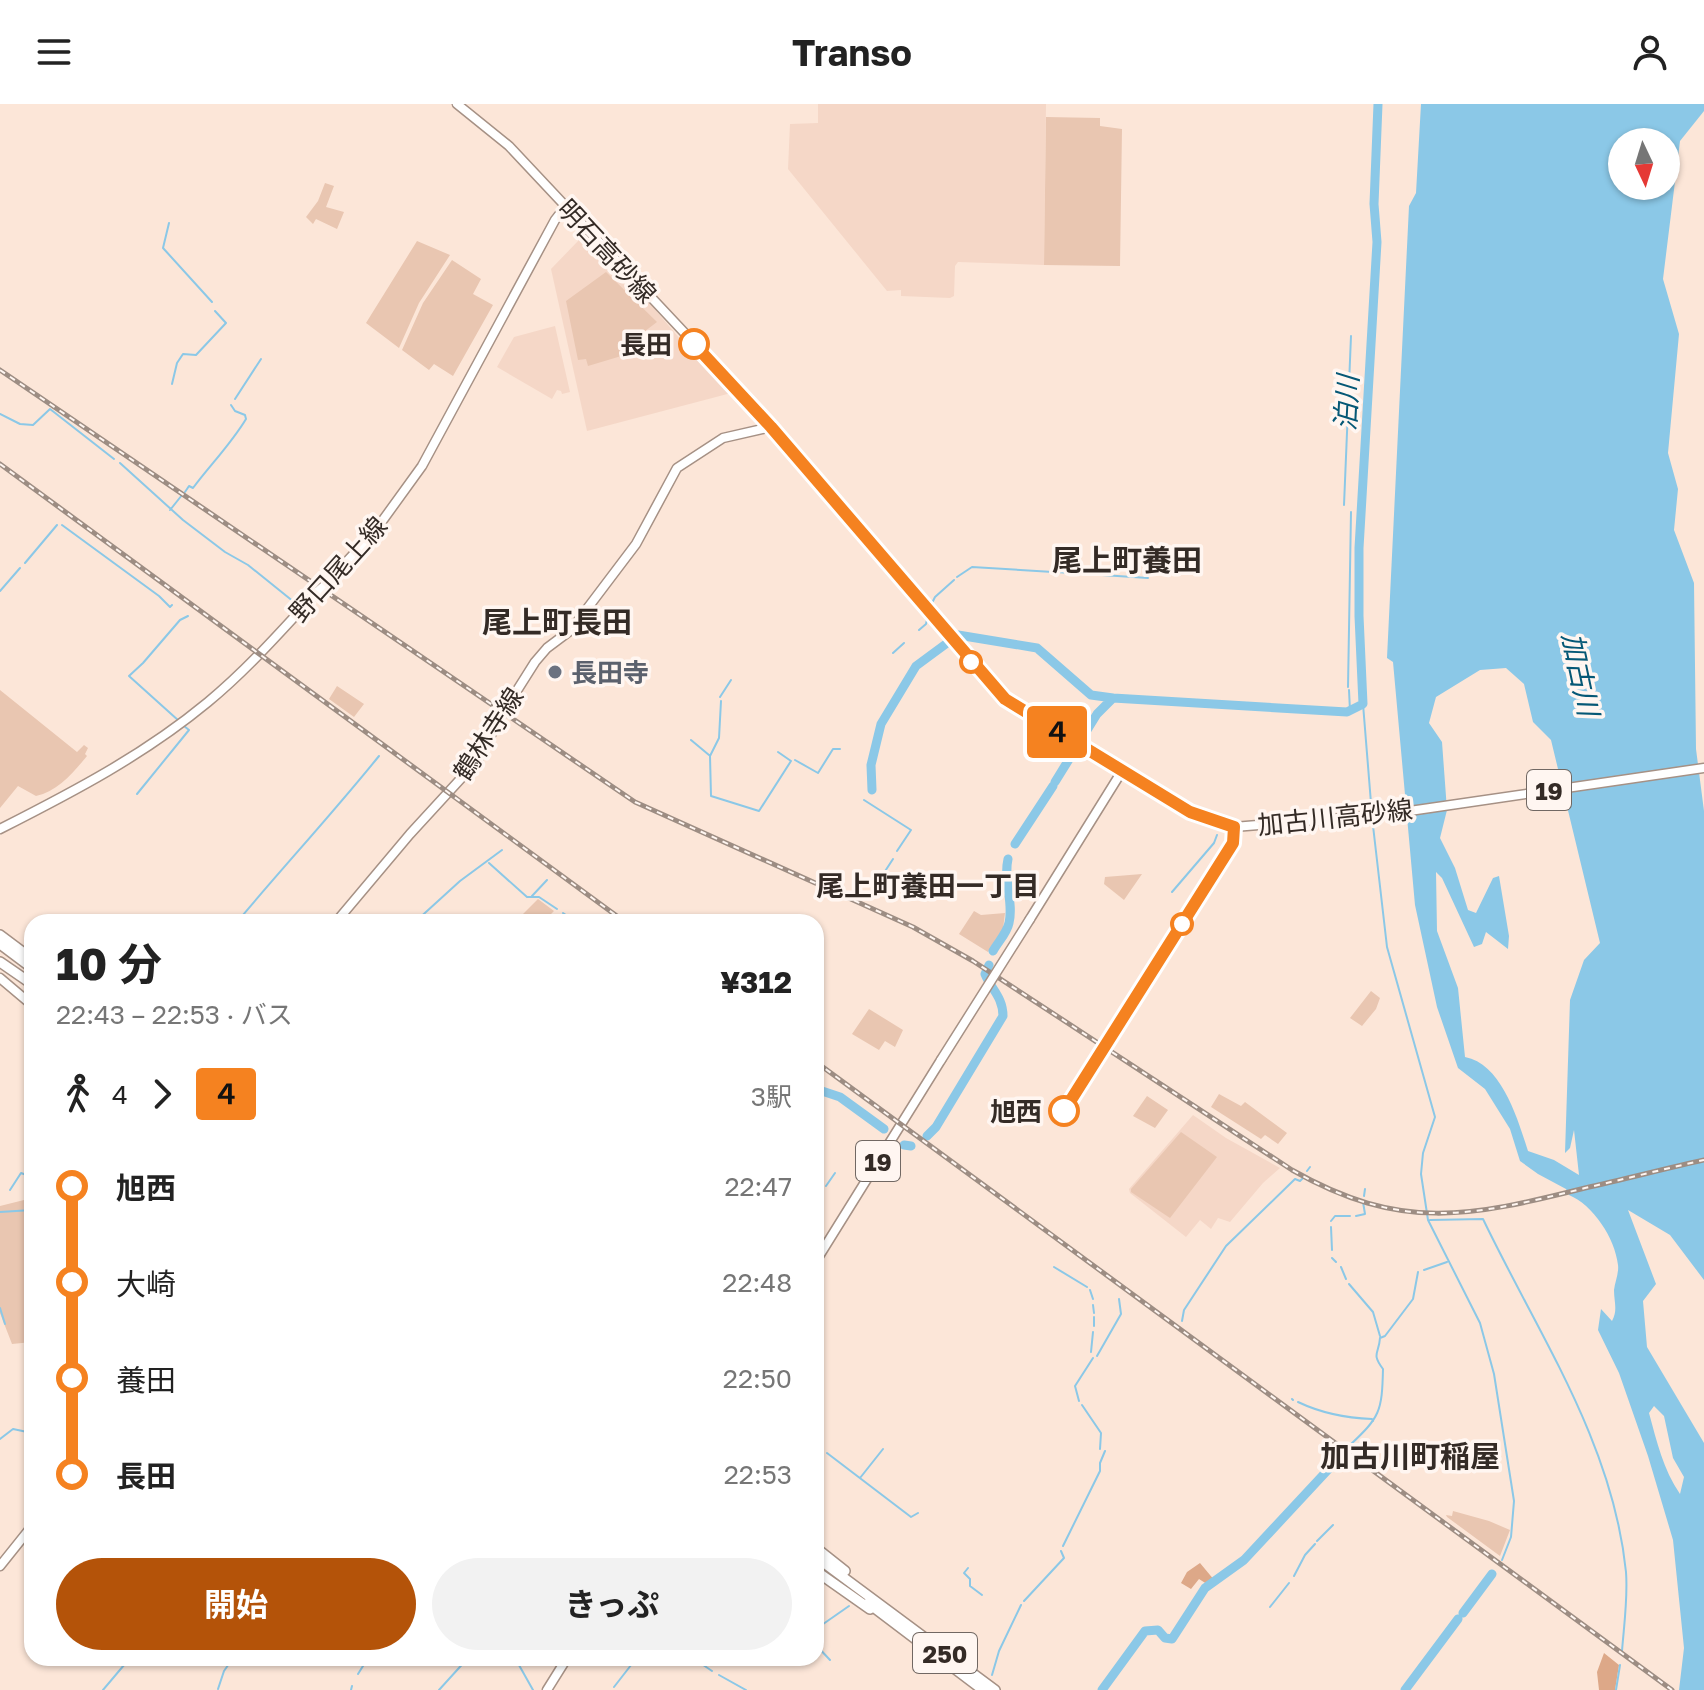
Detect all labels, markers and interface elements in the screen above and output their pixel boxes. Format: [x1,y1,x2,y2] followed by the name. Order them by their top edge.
[32,30,76,74] icon: menu
[1628,30,1672,74] icon: person
[792,31,912,74] text: Transo
[1608,128,1680,200] north arrow
[1608,128,1680,200] map controls
[551,193,663,309] street label: 明石高砂線
[620,329,672,360] place label: 長田
[679,329,709,359] marker: 長田
[1328,371,1364,432] water label: 泊川
[283,510,393,628] street label: 野口尾上線
[1052,542,1202,578] district label: 尾上町養田
[482,604,632,640] district label: 尾上町長田
[1556,629,1606,721] water label: 加古川
[960,651,982,673] unlabelled marker
[571,657,649,688] place label: 長田寺
[546,663,564,681] marker: 長田寺
[447,682,529,786] street label: 鶴林寺線
[1031,706,1083,758] line badge: ４
[1043,715,1071,748] text: ４
[1527,770,1571,810] road number: 19
[1256,793,1414,841] street label: 加古川高砂線
[816,869,1040,902] district label: 尾上町養田一丁目
[1171,913,1193,935] unlabelled marker
[56,937,162,990] text: 10 分
[720,964,792,1000] text: ¥312
[56,999,293,1030] text: 22:43 – 22:53 · バス
[56,1072,100,1116] icon: walk
[140,1072,184,1116] icon: forward
[212,1077,240,1110] text: ４
[112,1079,128,1110] text: 4
[751,1081,792,1112] text: 3駅
[990,1096,1042,1127] place label: 旭西
[1049,1096,1079,1126] marker: 旭西
[856,1141,900,1181] road number: 19
[116,1170,176,1206] text: 旭西
[724,1171,792,1202] text: 22:47
[116,1266,176,1302] text: 大崎
[722,1267,792,1298] text: 22:48
[116,1362,176,1398] text: 養田
[723,1363,792,1394] text: 22:50
[1320,1438,1500,1474] district label: 加古川町稲屋
[116,1458,176,1494] text: 長田
[724,1459,792,1490] text: 22:53
[56,1558,416,1650] button: 開始
[432,1558,792,1650] button: きっぷ
[913,1633,977,1673] road number: 250

